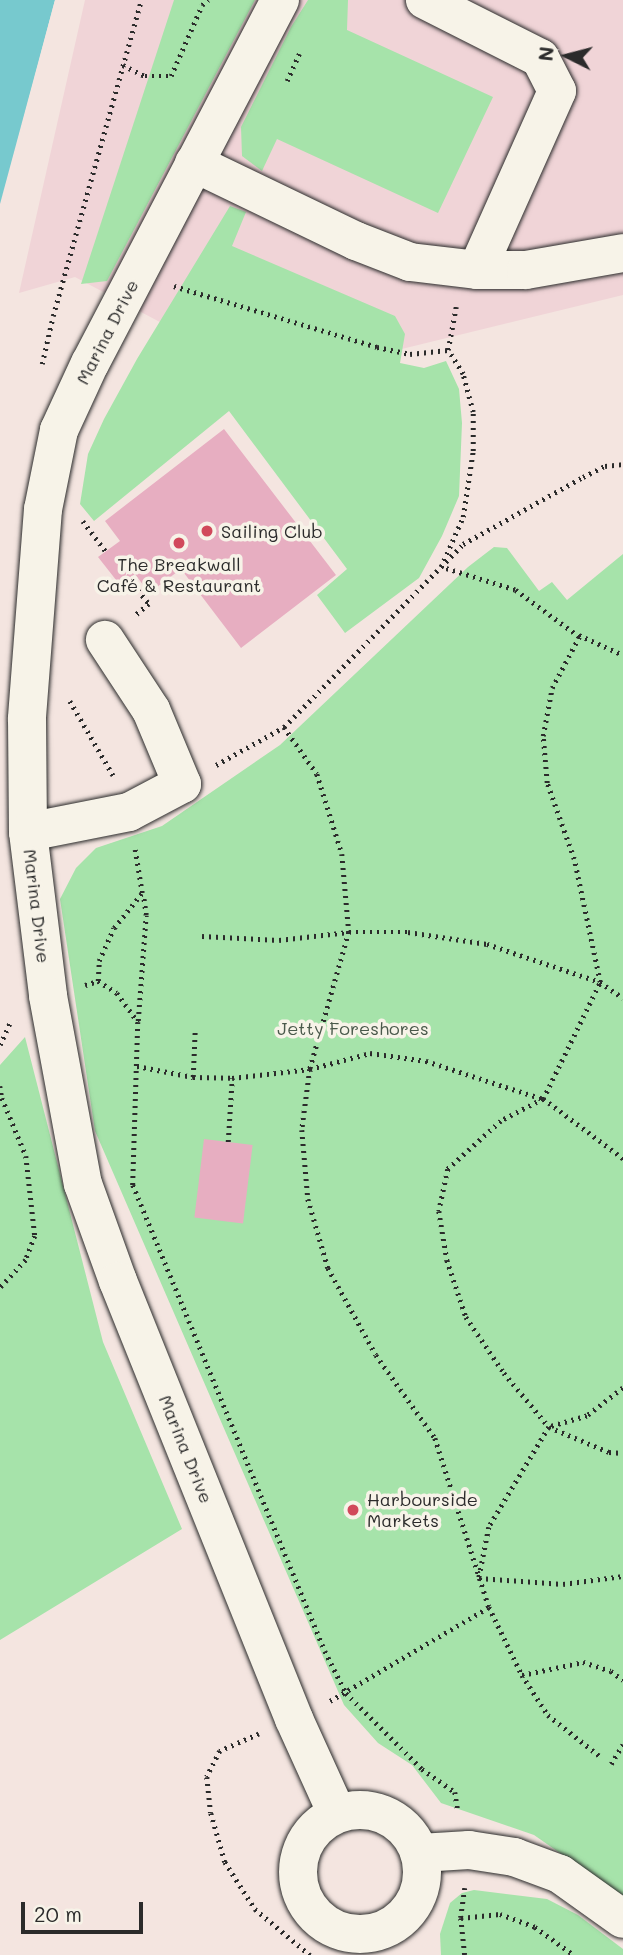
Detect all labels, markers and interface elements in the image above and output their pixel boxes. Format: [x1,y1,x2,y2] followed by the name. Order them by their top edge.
[532,21,602,91] north arrow
[532,45,559,62] text: N
[71,276,143,388] street label: Marina Drive
[221,520,323,542] place label: Sailing Club
[199,523,215,539] marker: Sailing Club
[171,535,187,551] marker: The Breakwall Café & Restaurant
[97,554,261,596] place label: The Breakwall Café & Restaurant
[19,848,55,964] street label: Marina Drive
[277,1017,429,1039] park label: Jetty Foreshores
[155,1392,217,1506] street label: Marina Drive
[367,1489,478,1532] place label: Harbourside Markets
[345,1502,361,1518] marker: Harbourside Markets
[24,1888,147,1932] scale bar
[34,1900,82,1927] text: 20 m

